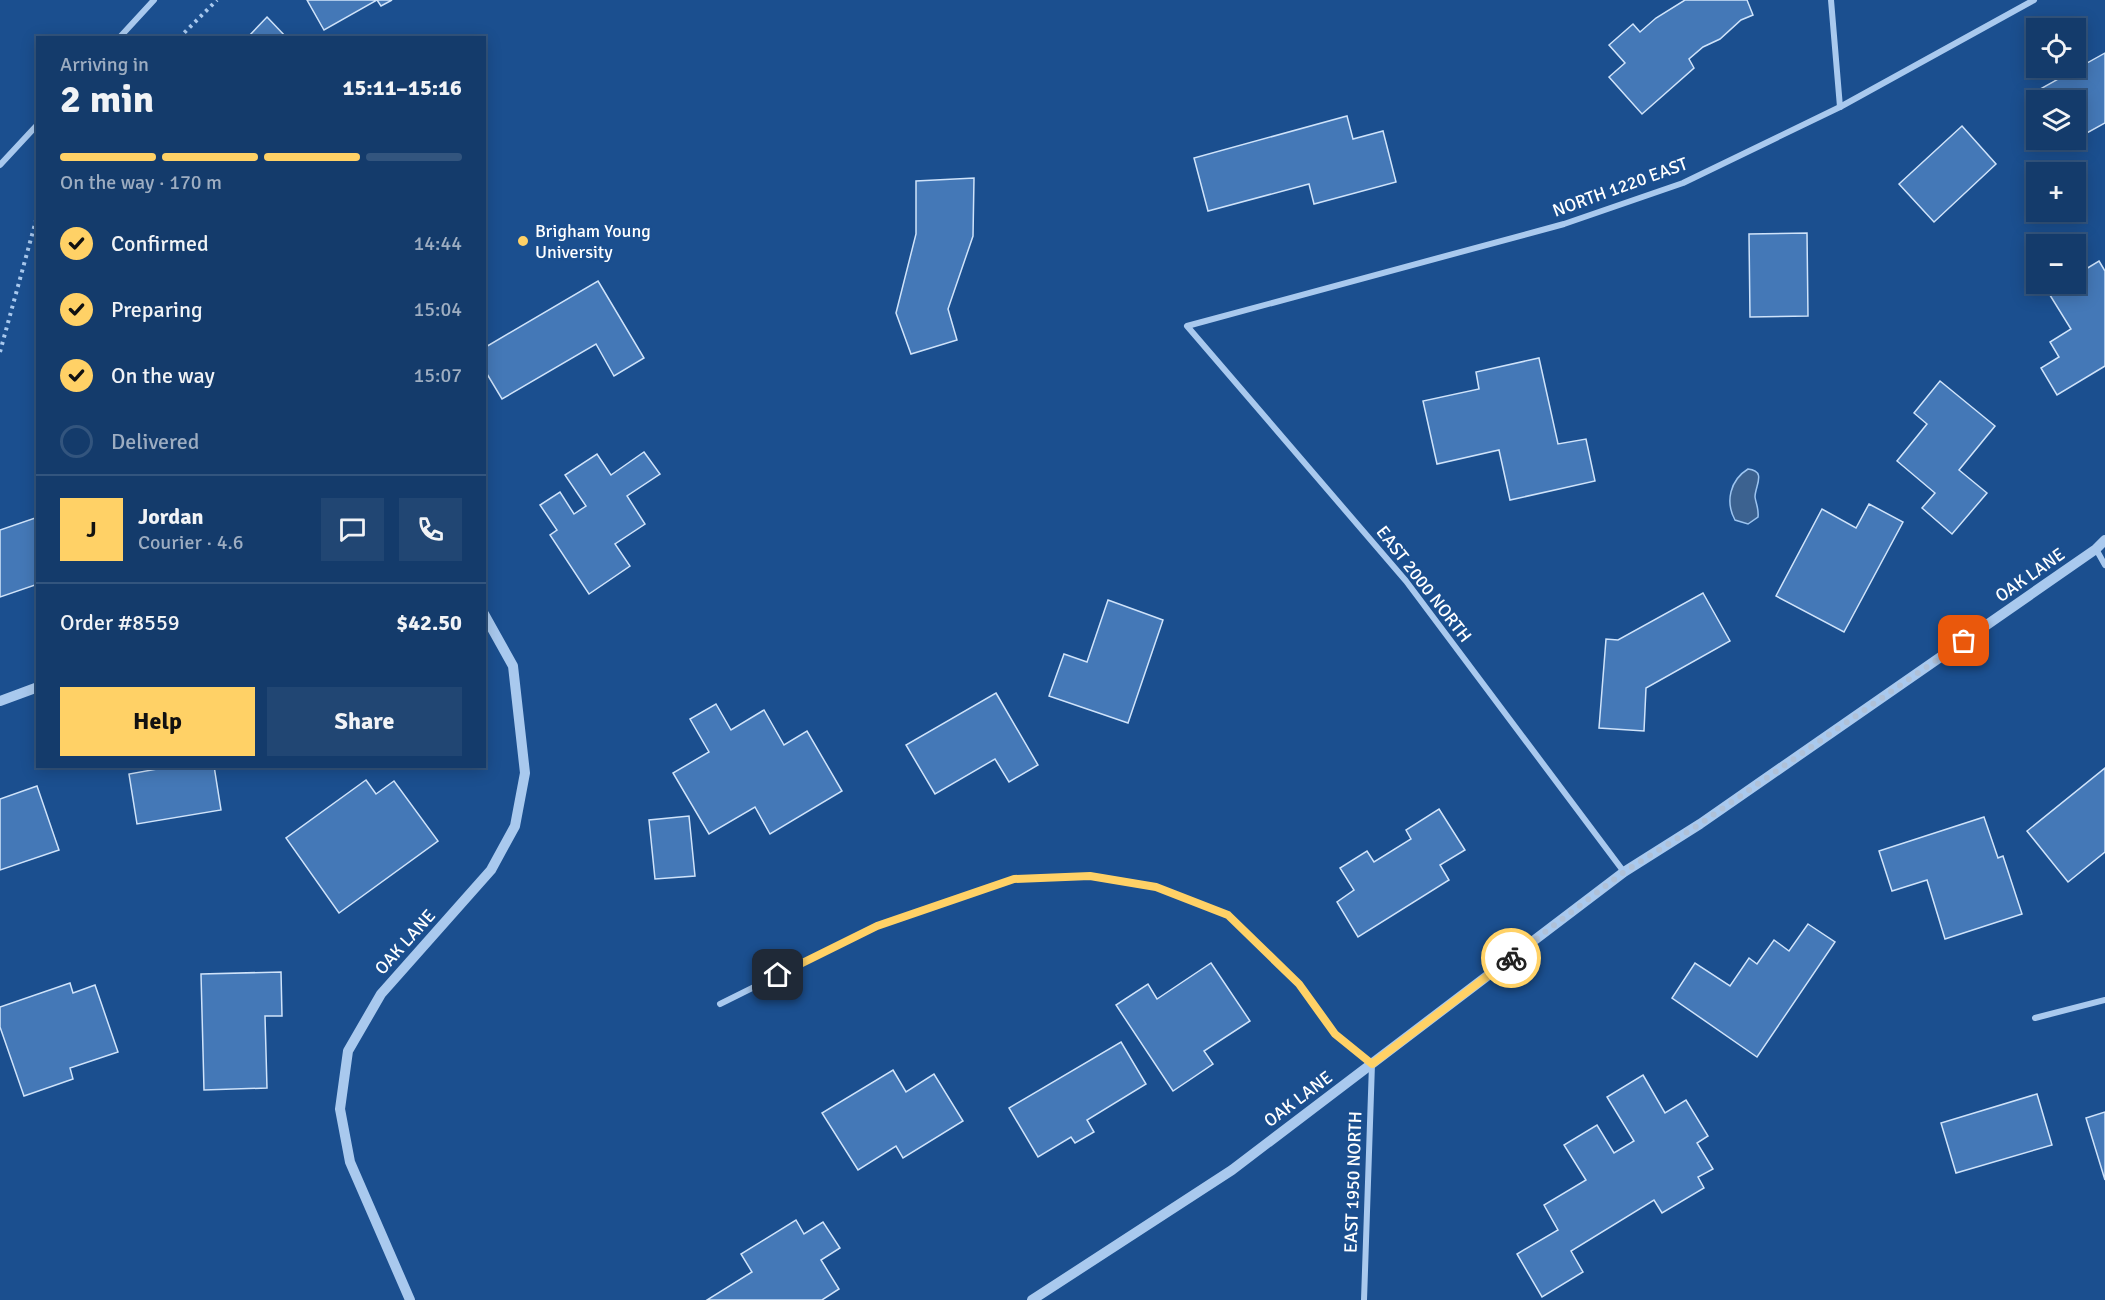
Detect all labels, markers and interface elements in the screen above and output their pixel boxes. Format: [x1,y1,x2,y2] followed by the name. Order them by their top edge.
[2026,18,2086,294] map controls
[2026,18,2086,78] button: locate
[60,52,149,77] text: Arriving in
[343,74,462,101] text: 15:11–15:16
[60,75,154,123] text: 2 min
[2026,90,2086,150] button: layers
[1550,152,1691,222] street label: NORTH 1220 EAST
[2026,162,2086,222] button: +
[60,170,222,195] text: On the way · 170 m
[535,220,651,263] place label: Brigham Young University
[60,227,93,260] icon: check
[111,230,209,257] text: Confirmed
[413,231,462,256] text: 14:44
[516,234,530,248] marker: Brigham Young University
[2026,234,2086,294] button: −
[60,293,93,326] icon: check
[111,296,203,323] text: Preparing
[413,297,462,322] text: 15:04
[60,359,93,392] icon: check
[111,362,215,389] text: On the way
[413,363,462,388] text: 15:07
[111,428,199,455] text: Delivered
[321,498,384,561] button: chat
[399,498,462,561] button: phone
[138,503,204,530] text: Jordan
[86,516,97,543] text: J
[1372,521,1476,647] street label: EAST 2000 NORTH
[138,530,244,555] text: Courier · 4.6
[1991,543,2069,607] street label: OAK LANE
[60,609,180,636] text: Order #8559
[396,609,462,636] text: $42.50
[1938,615,1989,666] pin
[1947,624,1980,657] icon: bag
[60,687,255,756] button: Help
[267,687,462,756] button: Share
[370,905,440,979] street label: OAK LANE
[1481,928,1541,988] courier
[1495,942,1528,975] icon: bike
[752,949,803,1000] pin
[761,958,794,991] icon: home
[1259,1066,1337,1132] street label: OAK LANE
[1340,1111,1366,1253] street label: EAST 1950 NORTH

